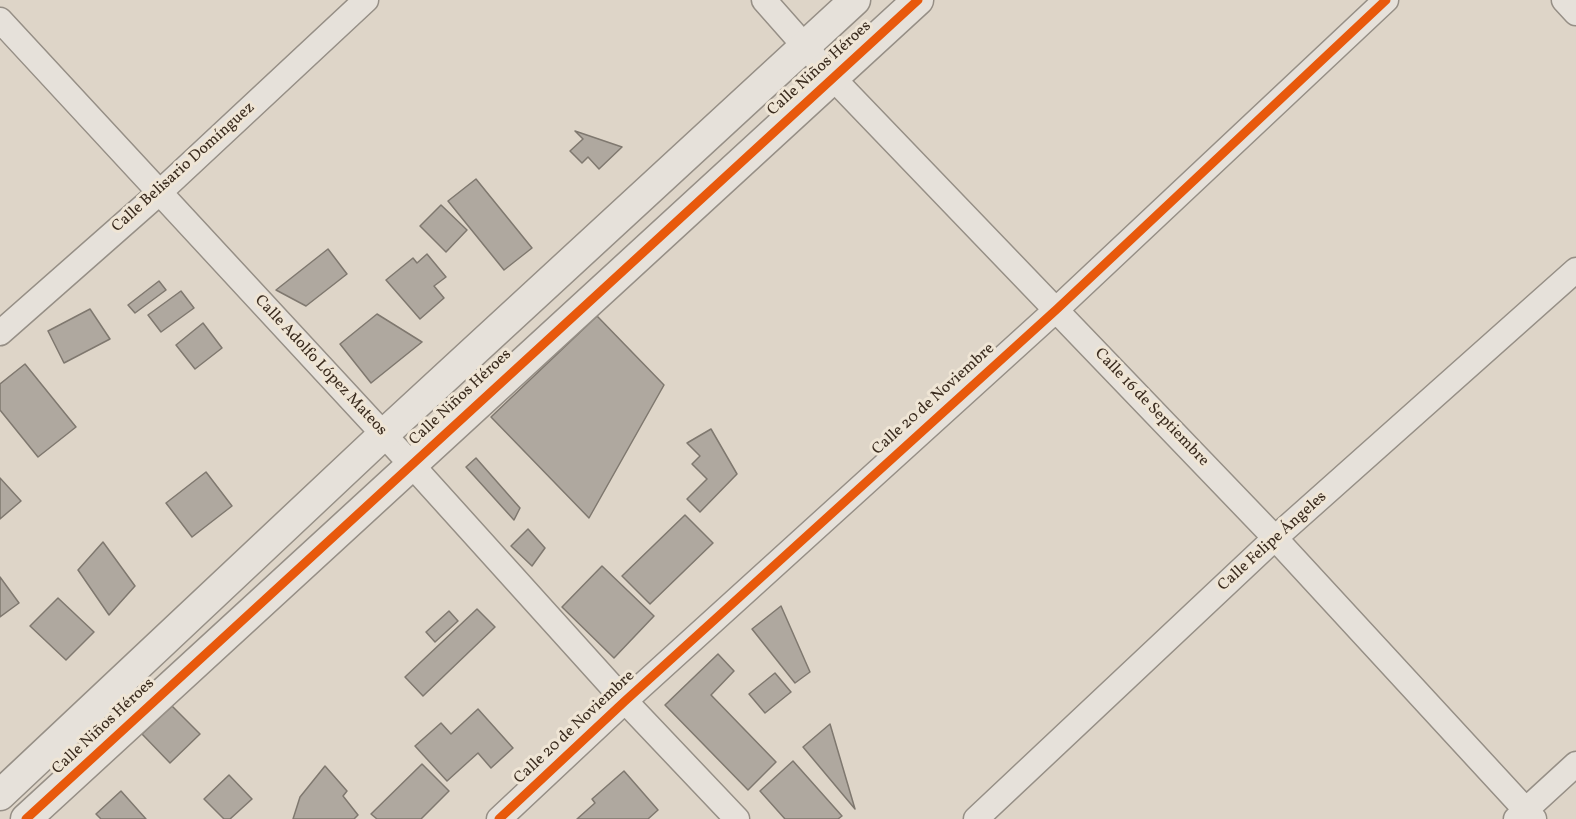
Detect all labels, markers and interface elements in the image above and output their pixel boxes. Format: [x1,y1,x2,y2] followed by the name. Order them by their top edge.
[764,17,876,121] street label: Calle Niños Héroes
[109,99,259,237] street label: Calle Belisario Domínguez
[250,292,390,440] street label: Calle Adolfo López Mateos
[869,340,999,460] street label: Calle 20 de Noviembre
[1090,345,1212,471] street label: Calle 16 de Septiembre
[406,346,516,450] street label: Calle Niños Héroes
[1215,488,1331,596] street label: Calle Felipe Ángeles
[511,667,639,789] street label: Calle 20 de Noviembre
[49,675,159,779] street label: Calle Niños Héroes

